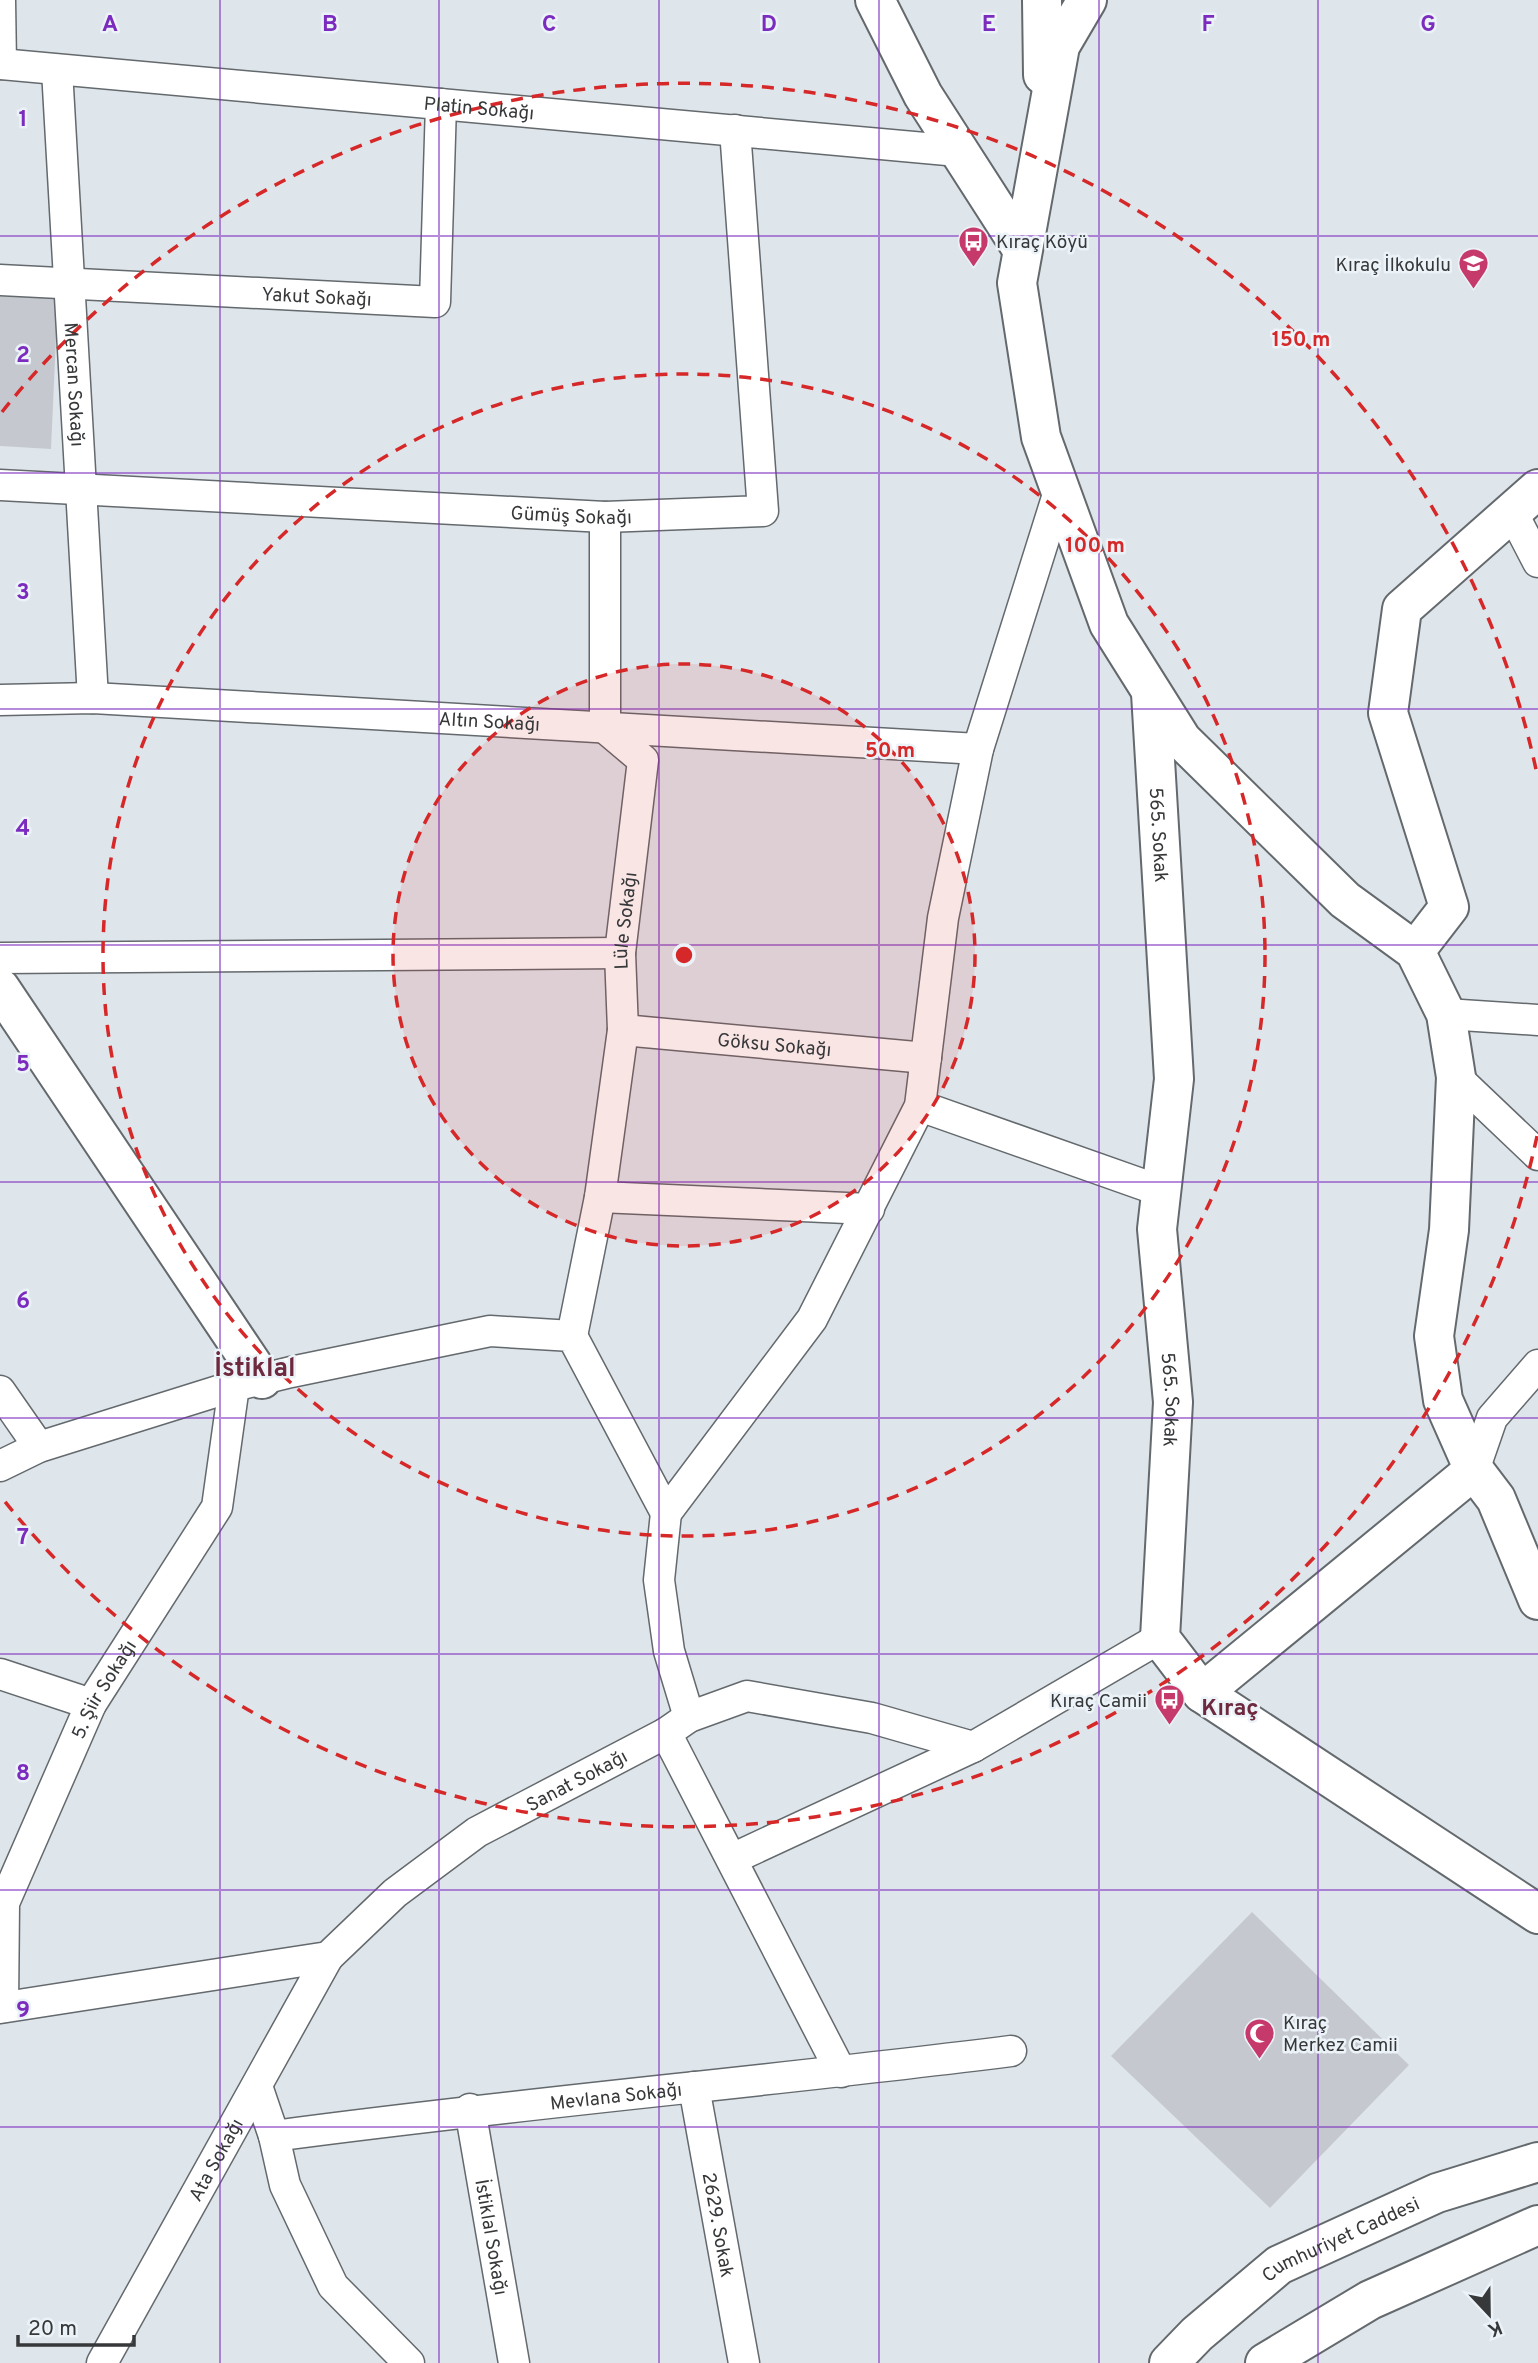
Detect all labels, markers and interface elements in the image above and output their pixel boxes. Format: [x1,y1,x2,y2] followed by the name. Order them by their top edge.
[102,11,118,40] text: A
[322,11,338,40] text: B
[542,11,556,40] text: C
[761,11,777,40] text: D
[982,11,996,40] text: E
[1201,11,1215,40] text: F
[1420,11,1436,40] text: G
[423,93,535,126] street label: Platin Sokağı
[18,106,28,135] text: 1
[956,224,990,268] bus stop icon: Kıraç Köyü
[996,231,1088,255] place label: Kıraç Köyü
[1457,247,1491,291] school or university icon: Kıraç İlkokulu
[1336,253,1451,278] place label: Kıraç İlkokulu
[261,283,372,313] street label: Yakut Sokağı
[57,322,89,447] street label: Mercan Sokağı
[1272,327,1330,354] text: 150 m
[16,342,30,371] text: 2
[510,502,632,531] street label: Gümüş Sokağı
[1065,533,1125,560] text: 100 m
[16,579,30,608] text: 3
[438,708,541,738] street label: Altın Sokağı
[865,738,915,765] text: 50 m
[1143,787,1172,883] street label: 565. Sokak
[16,815,30,844] text: 4
[610,871,644,970] street label: Lüle Sokağı
[672,943,696,967] centre of rings
[716,1029,832,1063] street label: Göksu Sokağı
[16,1051,30,1080] text: 5
[16,1288,30,1317] text: 6
[214,1351,296,1386] district label: İstiklal
[1154,1351,1183,1448] street label: 565. Sokak
[17,1524,29,1553] text: 7
[67,1636,143,1743] street label: 5. Şiir Sokağı
[1153,1683,1187,1727] bus stop icon: Kıraç Camii
[1050,1690,1147,1714] place label: Kıraç Camii
[1201,1695,1259,1724] district label: Kıraç
[523,1745,632,1818] street label: Sanat Sokağı
[16,1760,30,1789] text: 8
[16,1997,30,2026] text: 9
[1283,2012,1398,2058] place label: Kıraç Merkez Camii
[1243,2016,1277,2060] mosque icon: Kıraç Merkez Camii
[549,2079,683,2117] street label: Mevlana Sokağı
[184,2115,250,2206] street label: Ata Sokağı
[696,2171,738,2279] street label: 2629. Sokak
[468,2178,512,2297] street label: İstiklal Sokağı
[1258,2193,1424,2288] street label: Cumhuriyet Caddesi
[1454,2279,1524,2349] north arrow
[18,2304,133,2348] scale bar
[1484,2314,1505,2342] text: K
[28,2316,77,2343] text: 20 m

